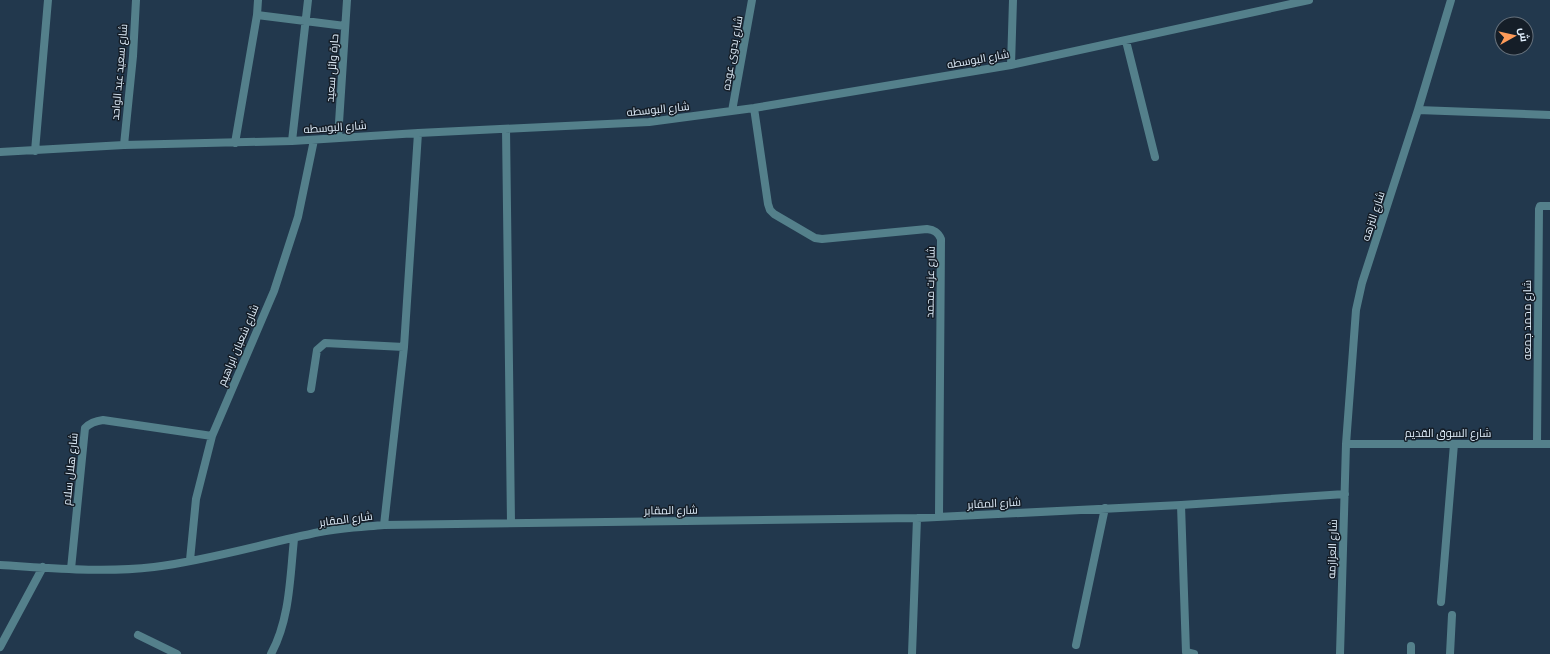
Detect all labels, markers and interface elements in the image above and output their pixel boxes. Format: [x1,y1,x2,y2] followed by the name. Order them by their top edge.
[719,15,746,92] street label: شارع بدوى عوده
[1494,16,1534,56] north arrow
[108,23,131,121] street label: شارع سعيد عبد الواحد
[1516,27,1532,43] text: ش
[323,33,341,103] street label: حارة وائل سعيد
[946,47,1010,72] street label: شارع البوسطه
[626,99,690,120] street label: شارع البوسطه
[303,118,367,137] street label: شارع البوسطه
[1358,189,1389,243] street label: شارع النزهه
[922,246,939,318] street label: شارع عزت محمد
[1520,280,1535,360] street label: شارع محمد جمعه
[214,302,262,388] street label: شارع شعبان ابراهيم
[1405,426,1491,441] street label: شارع السوق القديم
[59,432,82,506] street label: شارع هلال سلام
[966,495,1021,512] street label: شارع المقابر
[643,503,698,518] street label: شارع المقابر
[318,509,374,530] street label: شارع المقابر
[1324,519,1341,579] street label: شارع العزازمه

